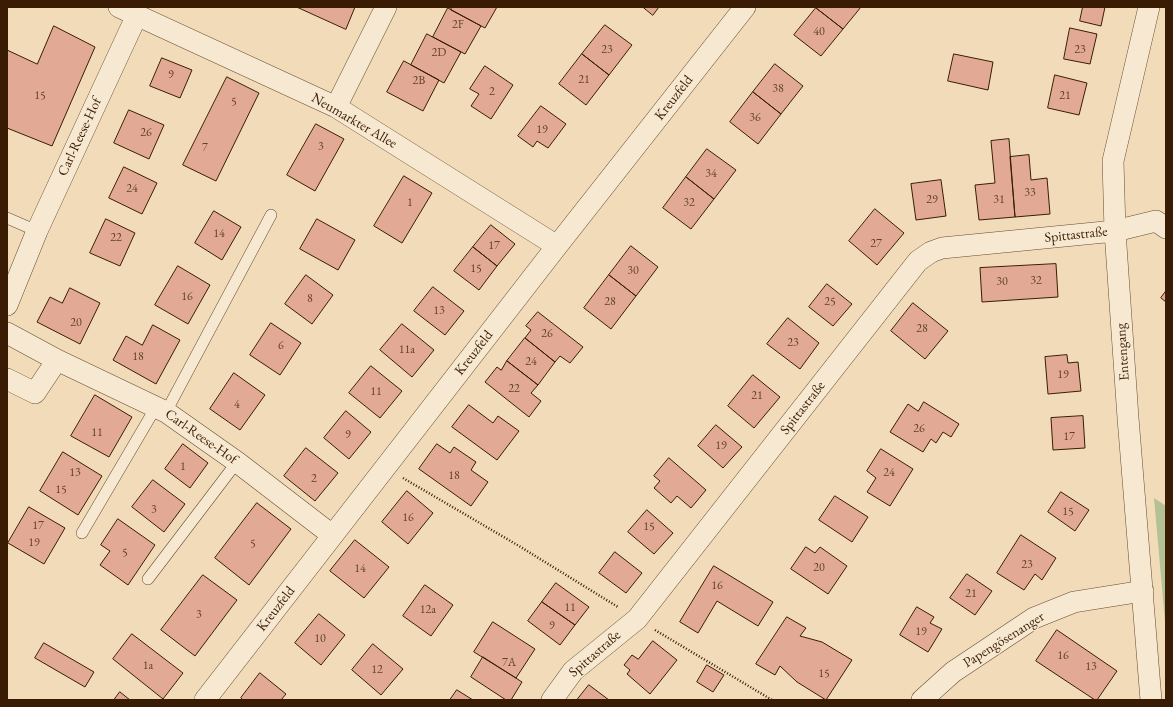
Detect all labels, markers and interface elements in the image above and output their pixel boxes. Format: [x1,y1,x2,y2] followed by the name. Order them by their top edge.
[452,18,464,32] house number: 2F
[813,25,825,39] house number: 40
[601,43,613,57] house number: 23
[1074,43,1086,57] house number: 23
[432,46,446,60] house number: 2D
[168,68,174,82] house number: 9
[651,72,697,124] street label: Kreuzfeld
[578,73,590,87] house number: 21
[413,74,425,88] house number: 2B
[772,82,784,96] house number: 38
[489,85,495,99] house number: 2
[34,89,46,103] house number: 15
[1059,89,1071,103] house number: 21
[308,90,400,152] street label: Neumarkter Allee
[54,95,106,179] street label: Carl-Reese-Hof
[231,95,237,109] house number: 5
[749,111,761,125] house number: 36
[536,123,548,137] house number: 19
[140,126,152,140] house number: 26
[318,140,324,154] house number: 3
[202,141,208,155] house number: 7
[705,167,717,181] house number: 34
[126,182,138,196] house number: 24
[1024,186,1036,200] house number: 33
[926,193,938,207] house number: 29
[993,193,1005,207] house number: 31
[407,196,413,210] house number: 1
[683,196,695,210] house number: 32
[1044,223,1108,247] street label: Spittastraße
[213,227,225,241] house number: 14
[110,231,122,245] house number: 22
[870,237,882,251] house number: 27
[488,239,500,253] house number: 17
[470,262,482,276] house number: 15
[627,264,639,278] house number: 30
[1030,274,1042,288] house number: 32
[996,275,1008,289] house number: 30
[181,290,193,304] house number: 16
[307,292,313,306] house number: 8
[604,295,616,309] house number: 28
[824,295,836,309] house number: 25
[433,304,445,318] house number: 13
[70,316,82,330] house number: 20
[916,322,928,336] house number: 28
[1113,323,1133,381] street label: Entengang
[451,327,497,379] street label: Kreuzfeld
[541,327,553,341] house number: 26
[787,336,799,350] house number: 23
[278,339,284,353] house number: 6
[399,343,415,357] house number: 11a
[132,350,144,364] house number: 18
[525,355,537,369] house number: 24
[1057,368,1069,382] house number: 19
[777,378,829,438] street label: Spittastraße
[508,382,520,396] house number: 22
[370,385,382,399] house number: 11
[751,389,763,403] house number: 21
[234,398,240,412] house number: 4
[161,406,241,468] street label: Carl-Reese-Hof
[913,422,925,436] house number: 26
[91,426,103,440] house number: 11
[345,428,351,442] house number: 9
[1063,430,1075,444] house number: 17
[715,439,727,453] house number: 19
[180,460,186,474] house number: 1
[69,466,81,480] house number: 13
[883,466,895,480] house number: 24
[448,469,460,483] house number: 18
[311,472,317,486] house number: 2
[55,483,67,497] house number: 15
[151,503,157,517] house number: 3
[1062,505,1074,519] house number: 15
[402,511,414,525] house number: 16
[32,519,44,533] house number: 17
[643,520,655,534] house number: 15
[28,536,40,550] house number: 19
[250,537,256,551] house number: 5
[122,546,128,560] house number: 5
[1021,558,1033,572] house number: 23
[813,561,825,575] house number: 20
[354,562,366,576] house number: 14
[711,579,723,593] house number: 16
[253,583,299,635] street label: Kreuzfeld
[965,587,977,601] house number: 21
[564,601,576,615] house number: 11
[420,603,436,617] house number: 12a
[196,608,202,622] house number: 3
[960,608,1048,672] street label: Papengösenanger
[549,619,555,633] house number: 9
[915,625,927,639] house number: 19
[566,627,624,681] street label: Spittastraße
[314,632,326,646] house number: 10
[1057,649,1069,663] house number: 16
[502,656,516,670] house number: 7A
[143,659,153,673] house number: 1a
[1085,660,1097,674] house number: 13
[371,663,383,677] house number: 12
[818,667,830,681] house number: 15

